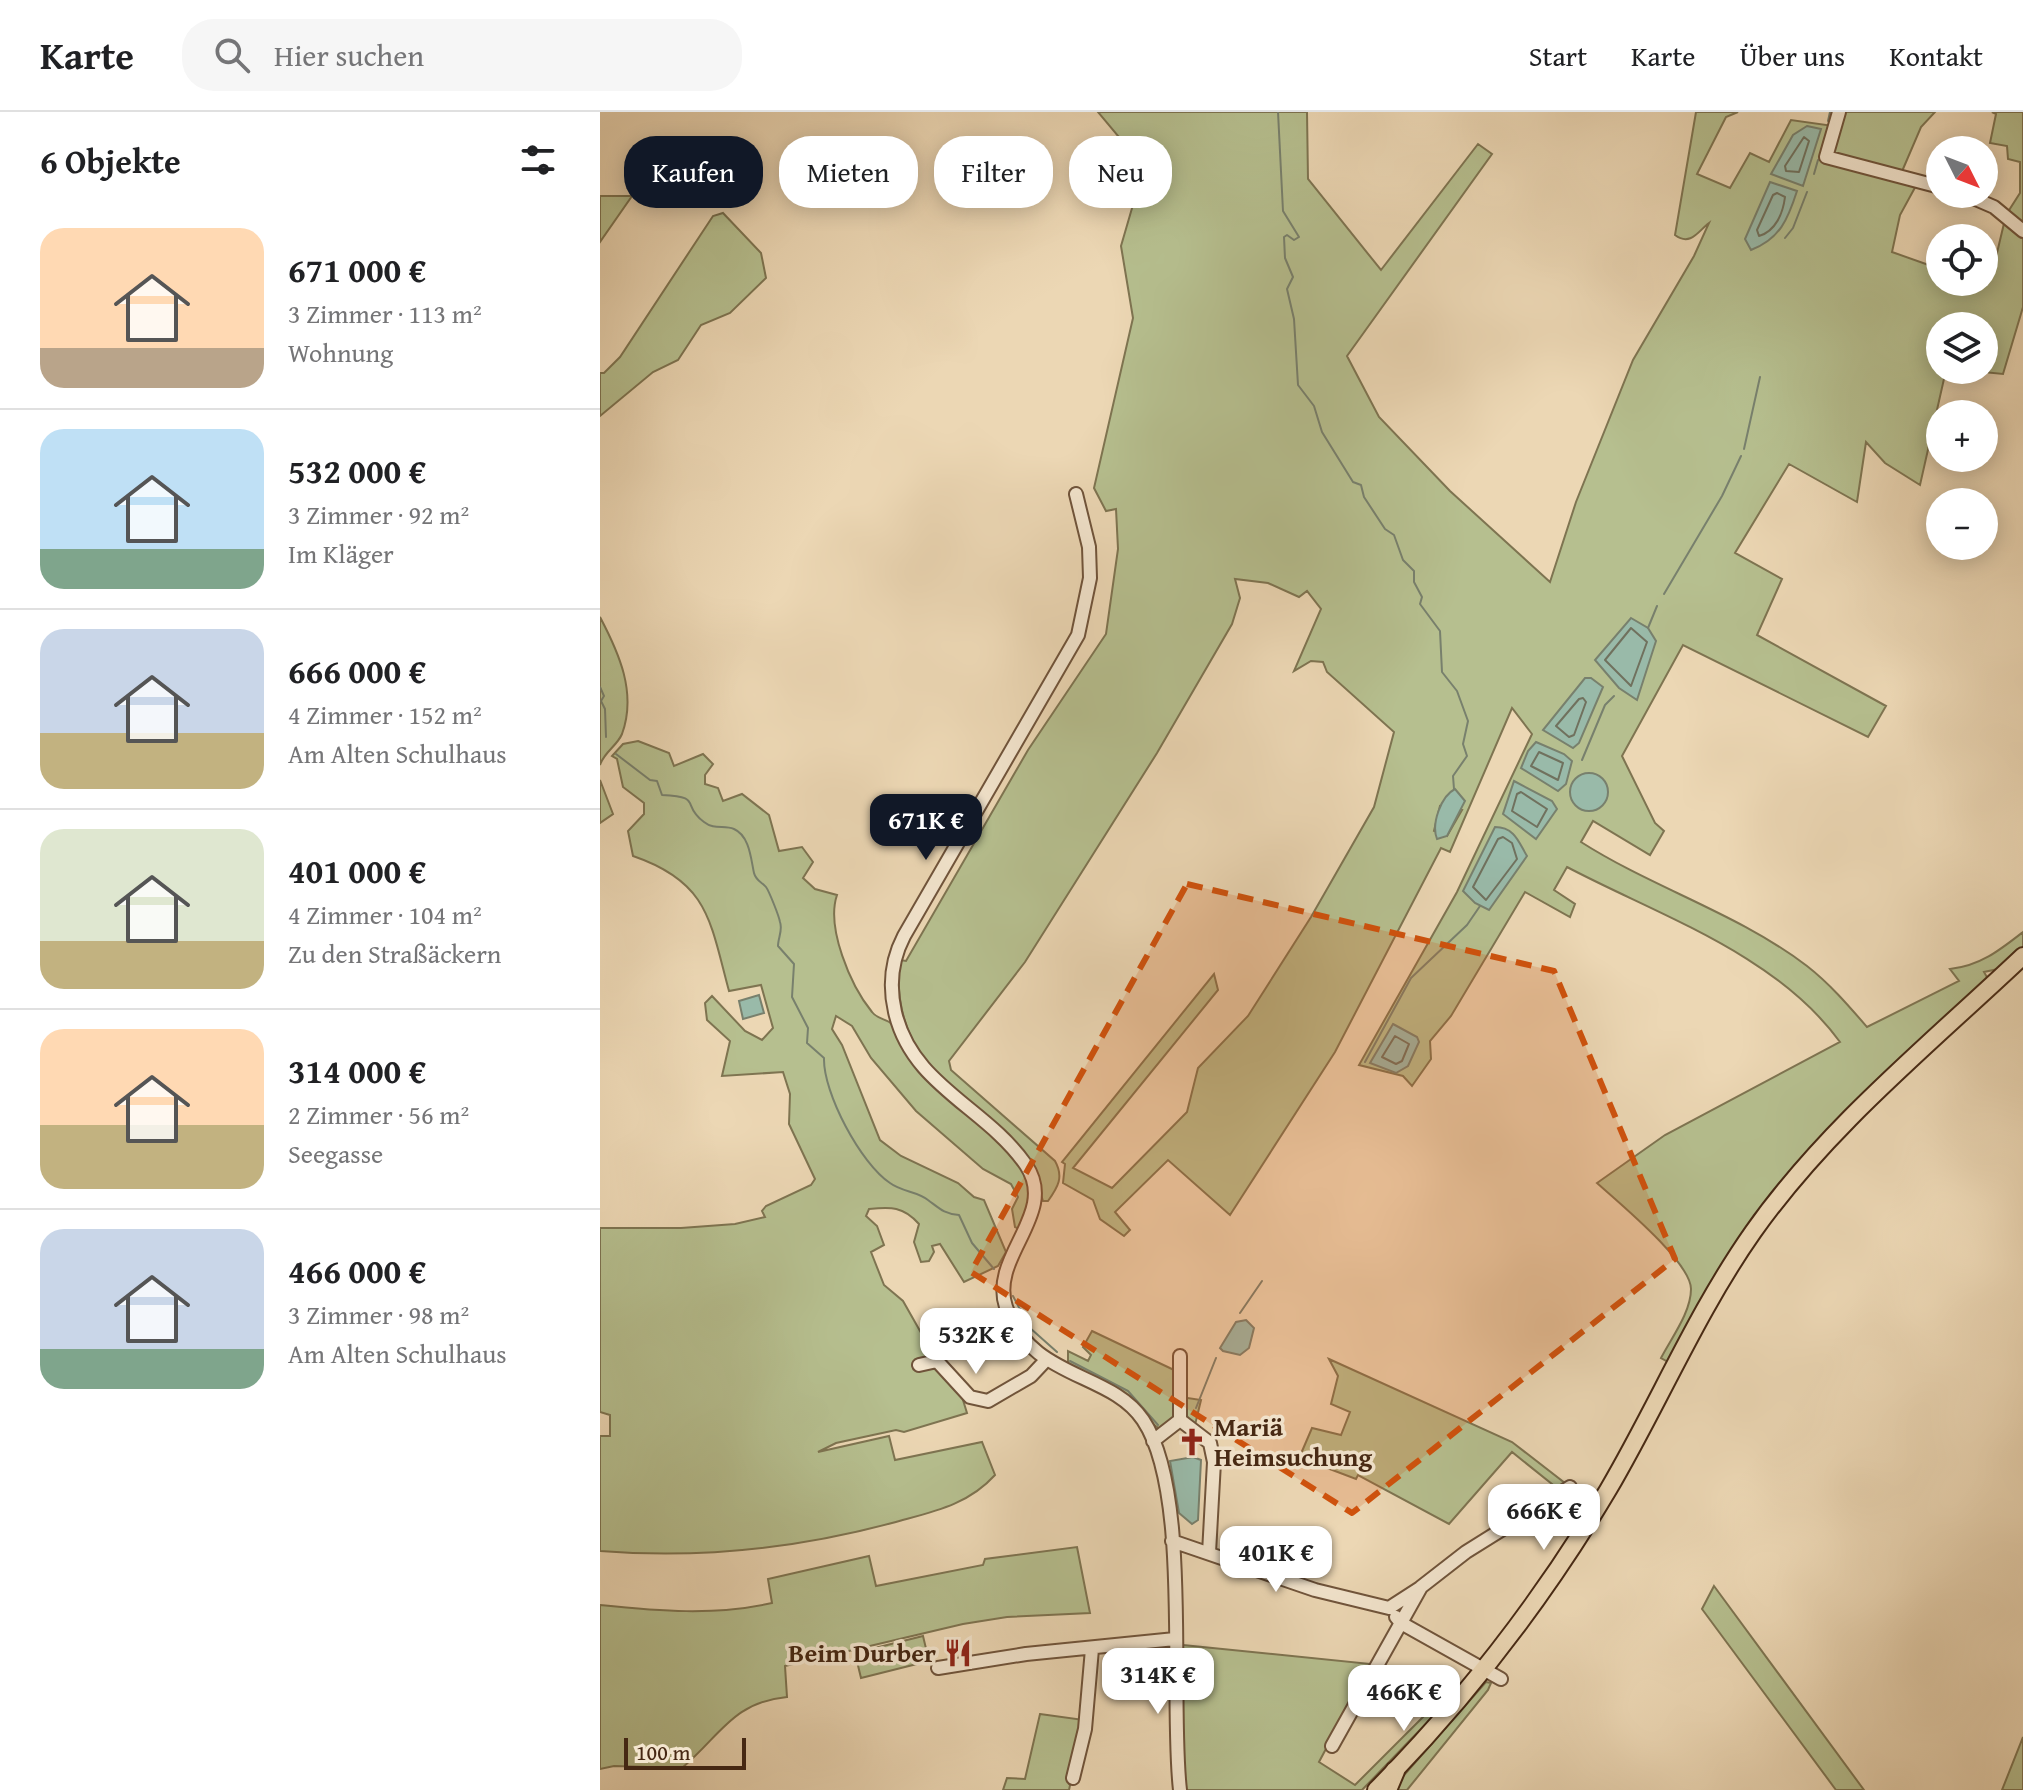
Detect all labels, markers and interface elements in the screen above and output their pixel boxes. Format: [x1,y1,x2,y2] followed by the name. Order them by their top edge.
[182,19,742,91] search box
[40,27,134,83] text: Karte
[210,33,254,77] icon: search
[274,33,424,77] text: Hier suchen
[1529,35,1587,76] text: Start
[1631,35,1695,76] text: Karte
[1739,35,1845,76] text: Über uns
[1889,35,1983,76] text: Kontakt
[40,136,181,185] text: 6 Objekte
[624,136,763,208] chip: Kaufen
[779,136,918,208] chip: Mieten
[934,136,1053,208] chip: Filter
[1069,136,1172,208] chip: Neu
[1926,136,1998,208] north arrow
[1926,136,1998,560] map controls
[516,138,560,182] icon: filters
[1926,224,1998,296] button: locate
[288,245,426,294] text: 671 000 €
[104,260,200,356] icon: home
[288,294,482,333] text: 3 Zimmer · 113 m²
[1926,312,1998,384] button: layers
[288,333,393,372] text: Wohnung
[1926,400,1998,472] button: +
[288,446,426,495] text: 532 000 €
[104,461,200,557] icon: home
[1926,488,1998,560] button: −
[288,495,469,534] text: 3 Zimmer · 92 m²
[288,534,394,573] text: Im Kläger
[288,646,426,695] text: 666 000 €
[104,661,200,757] icon: home
[288,695,482,734] text: 4 Zimmer · 152 m²
[288,734,507,773] text: Am Alten Schulhaus
[861,794,991,862] pin: 671K €
[888,800,964,839] text: 671K €
[288,846,426,895] text: 401 000 €
[104,861,200,957] icon: home
[288,895,482,934] text: 4 Zimmer · 104 m²
[288,934,501,973] text: Zu den Straßäckern
[288,1046,426,1095] text: 314 000 €
[104,1061,200,1157] icon: home
[288,1095,469,1134] text: 2 Zimmer · 56 m²
[288,1134,383,1173] text: Seegasse
[288,1246,426,1295] text: 466 000 €
[104,1261,200,1357] icon: home
[288,1295,469,1334] text: 3 Zimmer · 98 m²
[911,1308,1041,1376] pin: 532K €
[938,1314,1014,1353] text: 532K €
[288,1334,507,1373] text: Am Alten Schulhaus
[1214,1407,1372,1476] place label: Mariä Heimsuchung
[1177,1427,1207,1457] church icon: Mariä Heimsuchung
[1479,1484,1609,1552] pin: 666K €
[1506,1490,1582,1529] text: 666K €
[1211,1526,1341,1594] pin: 401K €
[1238,1532,1314,1571] text: 401K €
[788,1633,936,1672] place label: Beim Durber
[943,1638,973,1668] restaurant icon: Beim Durber
[1093,1648,1223,1716] pin: 314K €
[1120,1654,1196,1693] text: 314K €
[1339,1665,1469,1733] pin: 466K €
[1366,1671,1442,1710] text: 466K €
[624,1734,746,1770] scale bar
[636,1736,691,1768] text: 100 m

